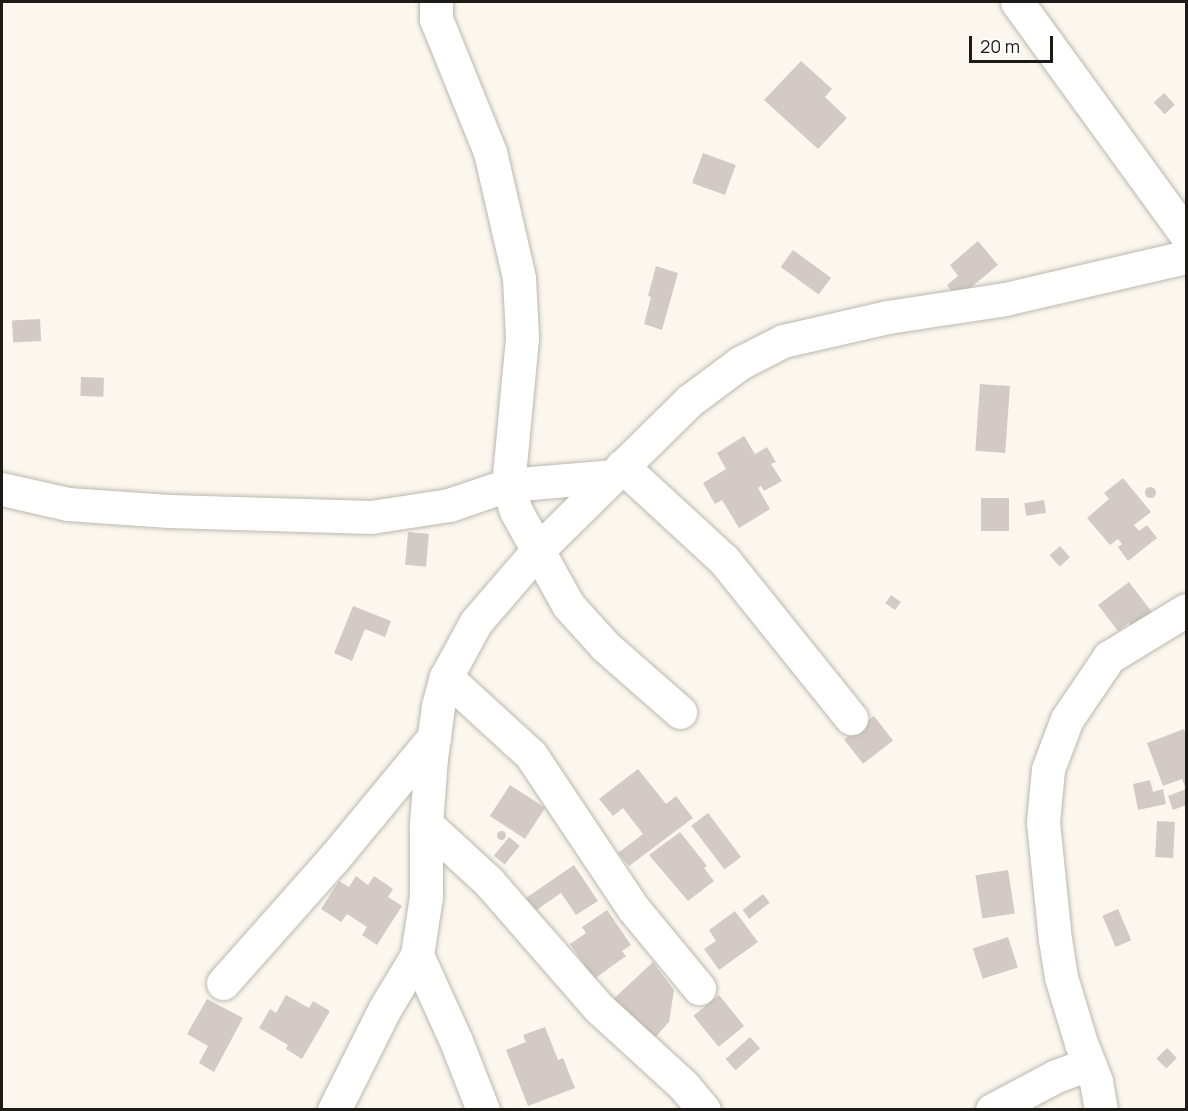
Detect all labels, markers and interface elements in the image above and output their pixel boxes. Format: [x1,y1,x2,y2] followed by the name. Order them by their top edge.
[972,24,1056,62] scale bar
[980,34,1020,58] text: 20 m

